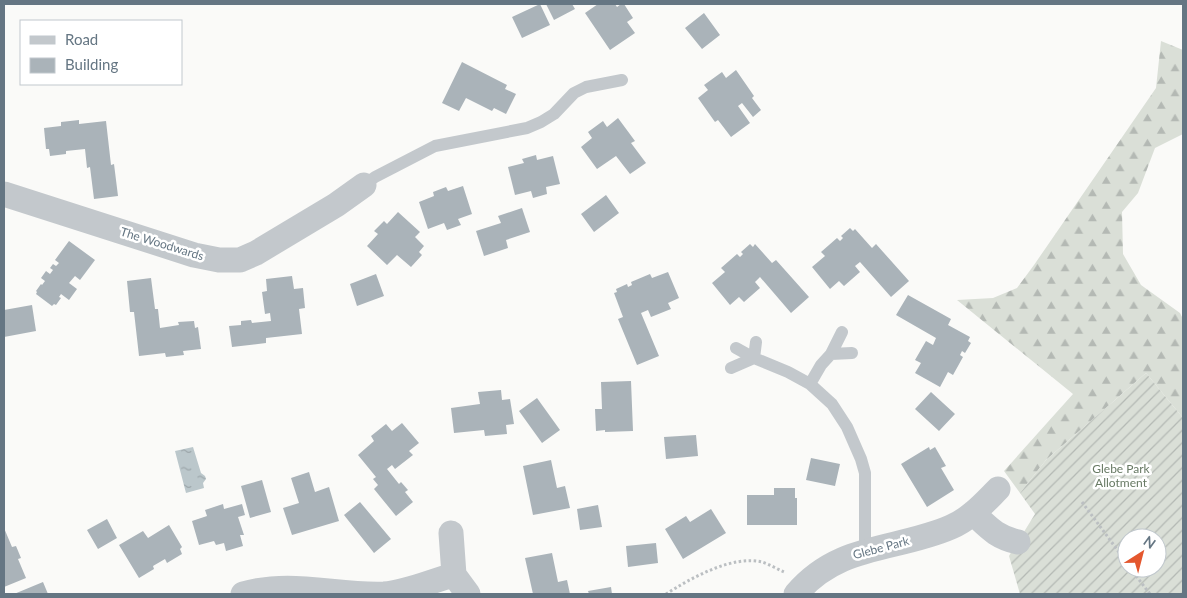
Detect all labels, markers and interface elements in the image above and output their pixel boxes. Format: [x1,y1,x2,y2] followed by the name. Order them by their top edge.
[20,20,182,85] legend
[65,30,98,48] text: Road
[65,55,118,73] text: Building
[119,224,206,263] street label: The Woodwards
[1092,461,1151,490] park label: Glebe Park Allotment
[1117,528,1167,578] north arrow
[1141,532,1159,552] text: N
[851,533,911,562] street label: Glebe Park

